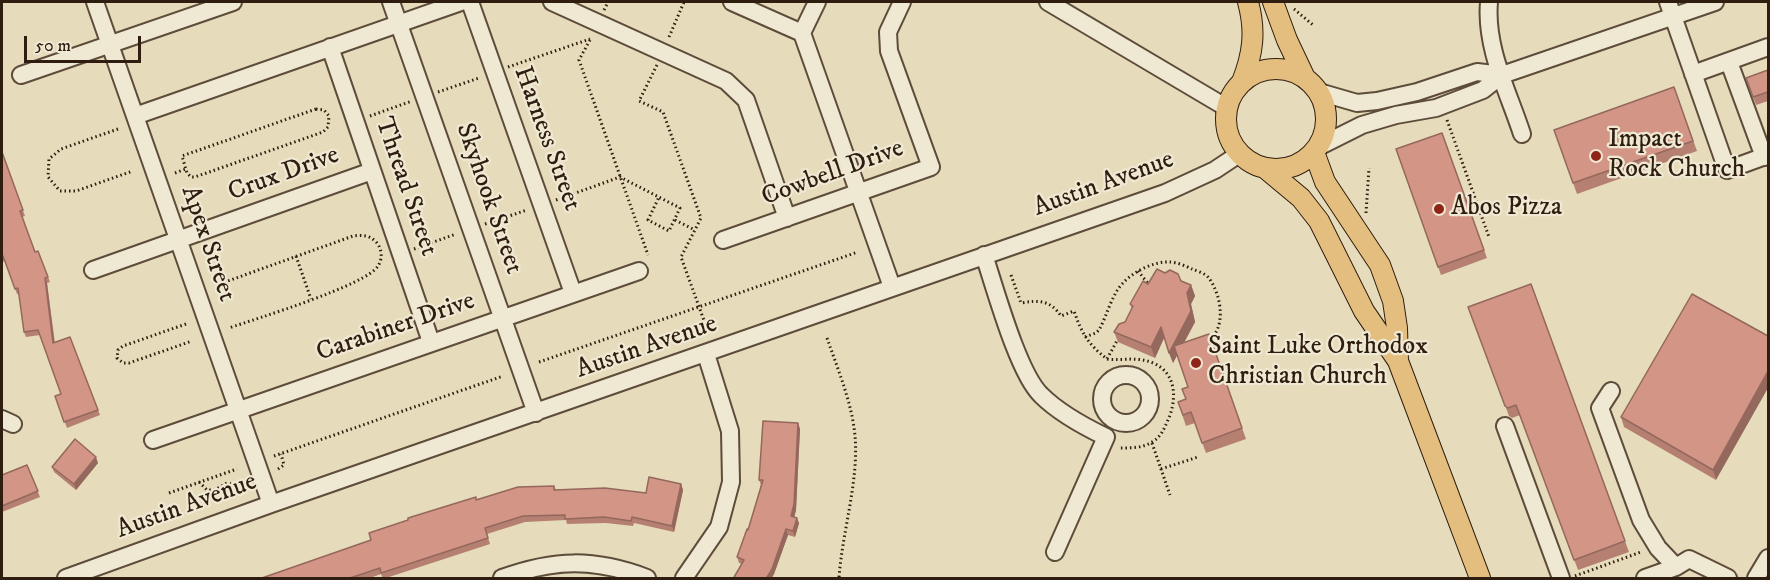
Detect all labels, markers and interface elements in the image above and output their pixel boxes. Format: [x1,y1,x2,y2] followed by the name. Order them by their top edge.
[27,24,144,62] scale bar
[35,35,71,57] text: 50 m
[505,63,587,215] street label: Harness Street
[367,113,443,261] street label: Thread Street
[448,120,528,278] street label: Skyhook Street
[1608,125,1745,186] place label: Impact Rock Church
[758,134,908,214] street label: Cowbell Drive
[224,141,344,209] street label: Crux Drive
[1030,145,1178,225] street label: Austin Avenue
[1589,149,1603,163] marker: Impact Rock Church
[173,182,241,306] street label: Apex Street
[1451,193,1562,225] place label: Abos Pizza
[1432,202,1446,216] marker: Abos Pizza
[313,286,479,370] street label: Carabiner Drive
[572,309,722,387] street label: Austin Avenue
[1208,332,1428,394] place label: Saint Luke Orthodox Christian Church
[1189,356,1203,370] marker: Saint Luke Orthodox Christian Church
[113,467,261,547] street label: Austin Avenue

